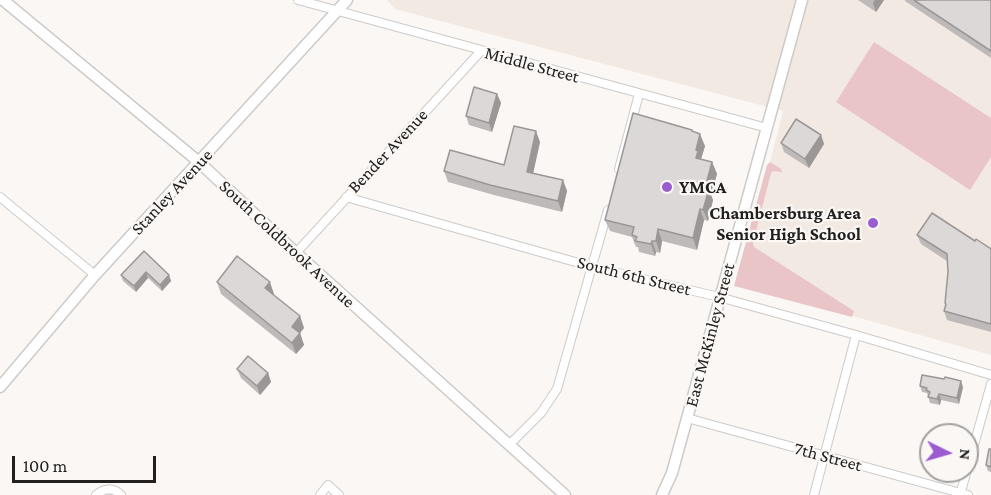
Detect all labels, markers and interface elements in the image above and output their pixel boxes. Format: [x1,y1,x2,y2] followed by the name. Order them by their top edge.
[482,42,582,88] street label: Middle Street
[343,104,433,198] street label: Bender Avenue
[127,145,217,239] street label: Stanley Avenue
[215,176,359,312] street label: South Coldbrook Avenue
[679,176,726,198] place label: YMCA
[660,180,674,194] marker: YMCA
[709,202,861,244] place label: Chambersburg Area Senior High School
[866,216,880,230] marker: Chambersburg Area Senior High School
[575,251,693,301] street label: South 6th Street
[680,261,740,409] street label: East McKinley Street
[919,423,979,483] north arrow
[792,438,864,476] street label: 7th Street
[15,444,159,482] scale bar
[956,448,974,461] text: N
[23,456,67,476] text: 100 m

